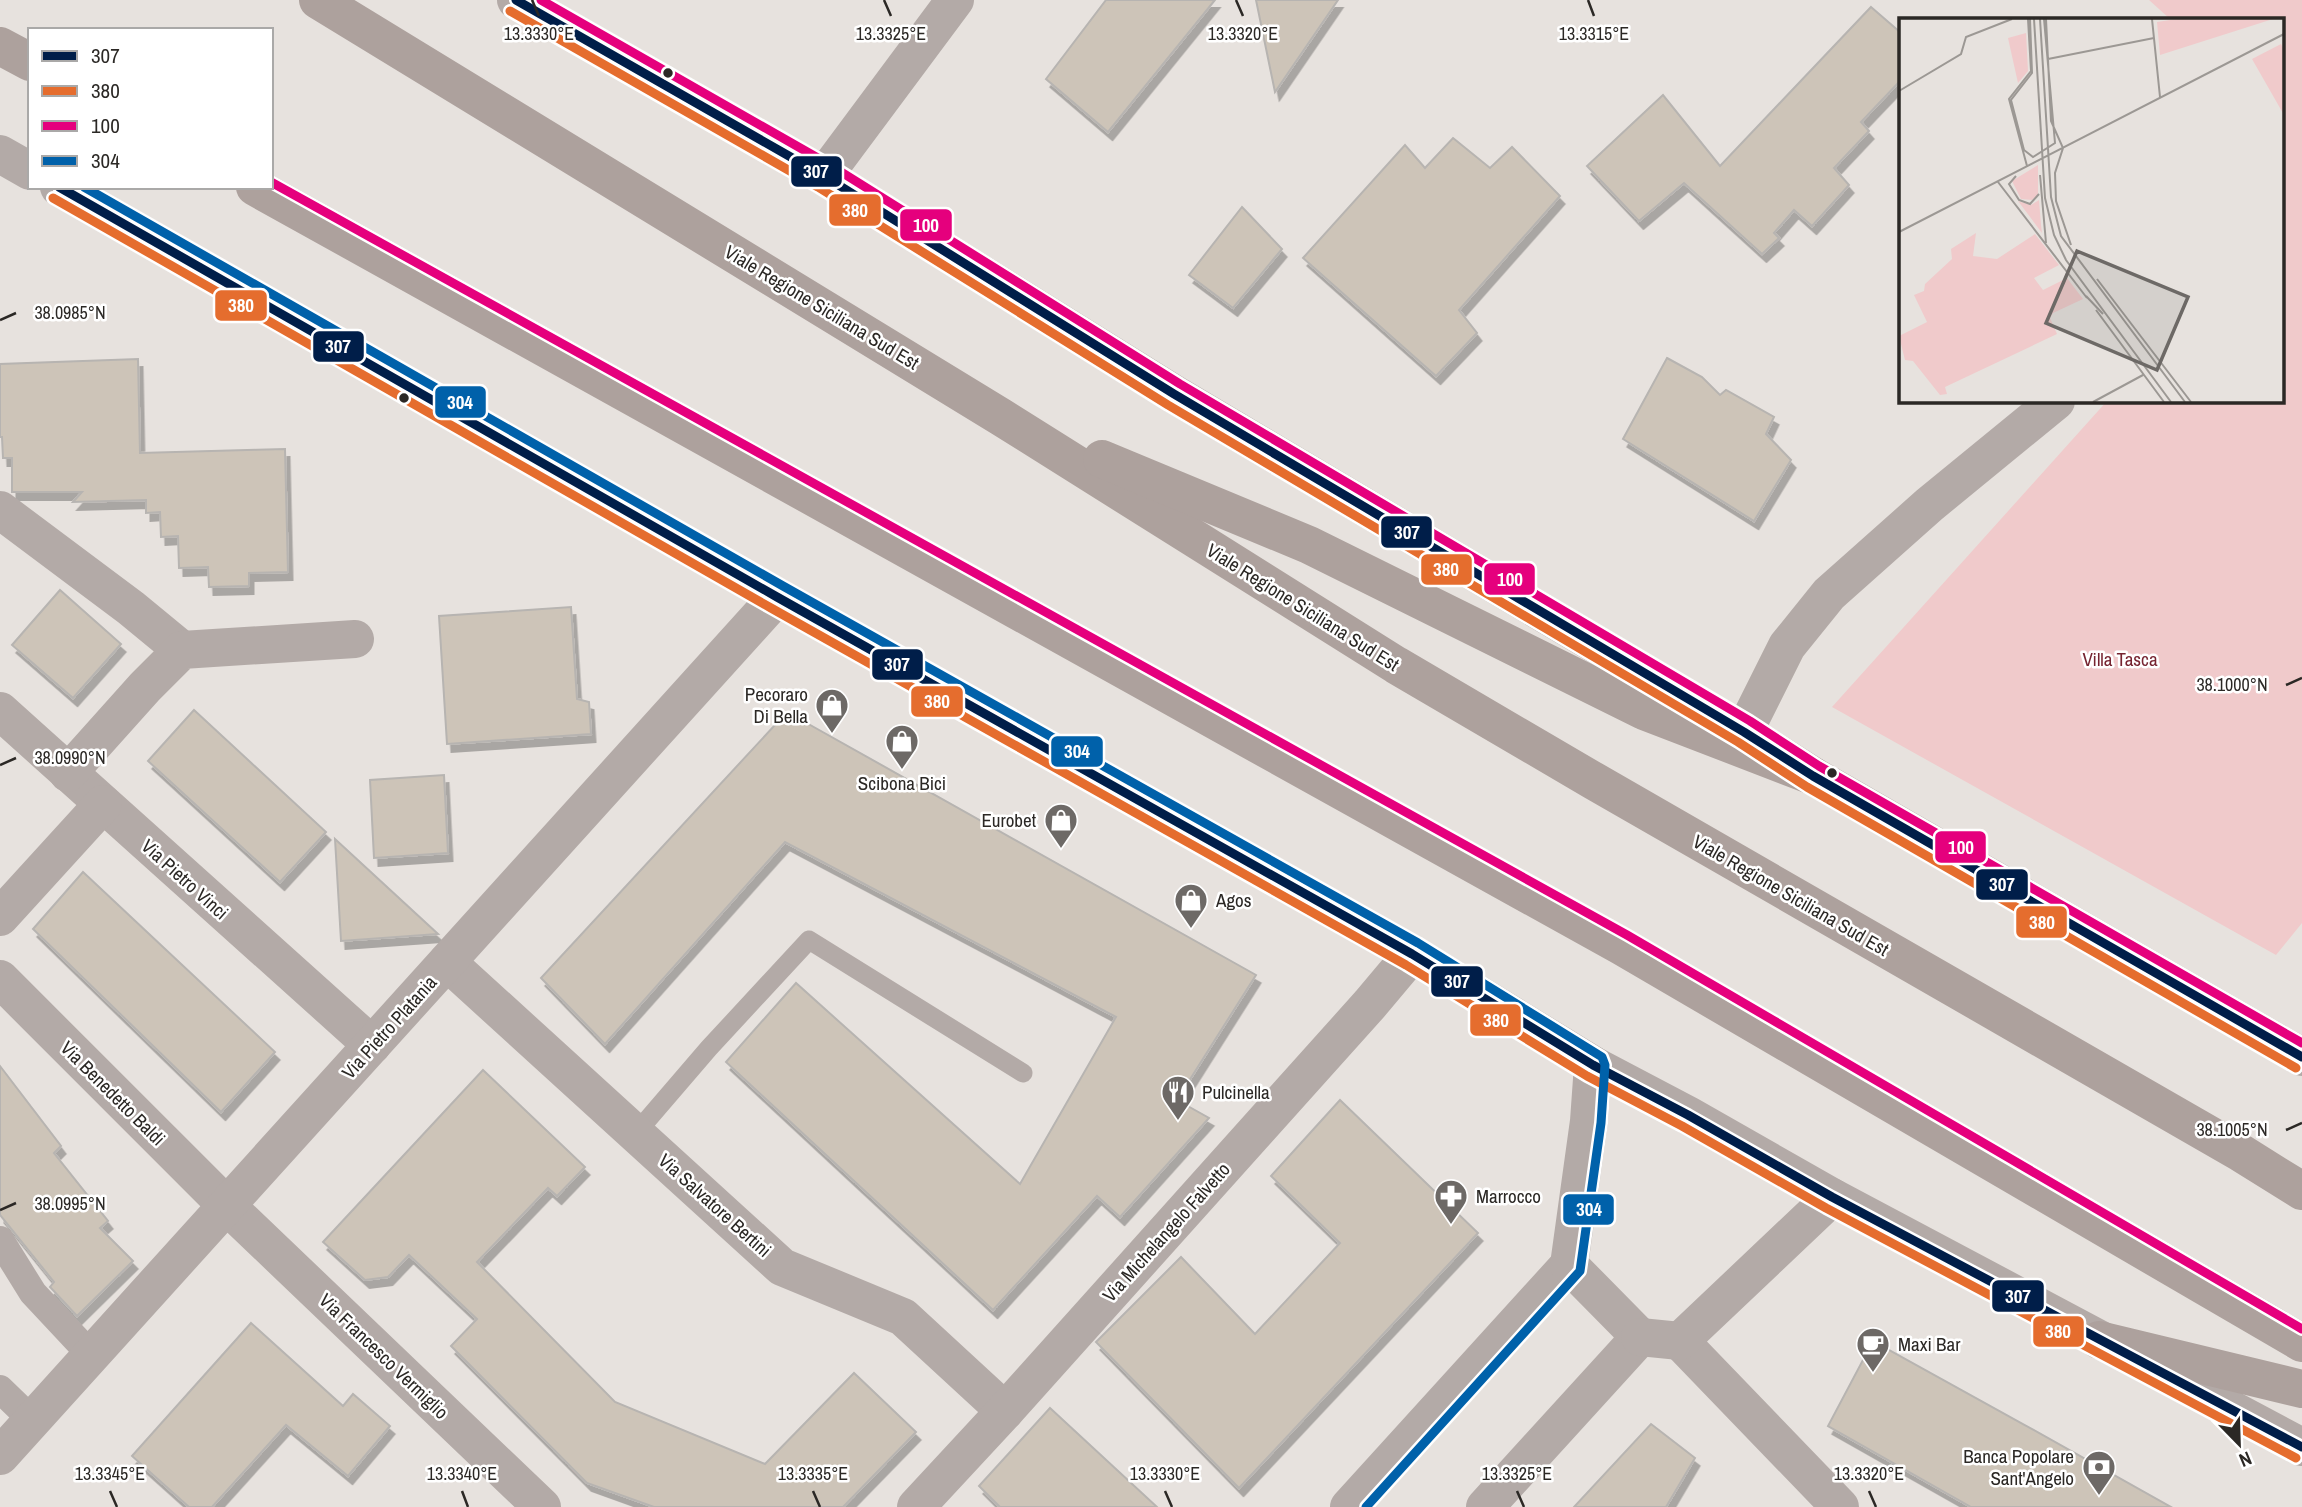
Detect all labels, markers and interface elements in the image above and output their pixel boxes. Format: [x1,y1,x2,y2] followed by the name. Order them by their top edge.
[1899,18,2284,402] inset map
[504,21,574,46] text: 13.3330°E
[856,21,926,46] text: 13.3325°E
[1208,21,1278,46] text: 13.3320°E
[1559,21,1629,46] text: 13.3315°E
[28,28,273,189] legend
[91,41,120,70] text: 307
[661,66,675,80] unlabelled marker
[91,76,120,105] text: 380
[91,111,120,140] text: 100
[91,146,120,175] text: 304
[790,155,843,188] line badge: 307
[803,158,829,184] text: 307
[828,193,882,227] line badge: 380
[842,197,868,223] text: 380
[899,208,953,242] line badge: 100
[913,212,939,238] text: 100
[720,239,925,376] street label: Viale Regione Siciliana Sud Est
[214,289,268,322] line badge: 380
[228,292,254,318] text: 380
[34,300,106,325] text: 38.0985°N
[312,330,365,363] line badge: 307
[325,333,351,359] text: 307
[434,385,487,419] line badge: 304
[447,389,473,415] text: 304
[397,391,411,405] unlabelled marker
[1380,515,1433,549] line badge: 307
[1394,519,1420,545] text: 307
[1202,537,1405,677] street label: Viale Regione Siciliana Sud Est
[1420,553,1473,586] line badge: 380
[1433,556,1459,582] text: 380
[1483,562,1536,596] line badge: 100
[1497,566,1523,592] text: 100
[2082,646,2158,672] park label: Villa Tasca
[871,648,924,681] line badge: 307
[884,651,910,677] text: 307
[2196,672,2268,697] text: 38.1000°N
[745,681,808,729] place label: Pecoraro Di Bella
[910,685,964,718] line badge: 380
[813,686,851,735] shop icon: Pecoraro Di Bella
[924,688,950,714] text: 380
[883,722,921,771] shop icon: Scibona Bici
[1050,735,1104,768] line badge: 304
[1064,738,1090,764] text: 304
[34,745,106,770] text: 38.0990°N
[1825,766,1839,780] unlabelled marker
[858,770,946,796] place label: Scibona Bici
[1042,801,1080,850] shop icon: Eurobet
[981,807,1037,833] place label: Eurobet
[1688,828,1894,962] street label: Viale Regione Siciliana Sud Est
[1934,830,1987,864] line badge: 100
[136,833,234,925] street label: Via Pietro Vinci
[1948,834,1974,860] text: 100
[1975,868,2029,901] line badge: 307
[1989,871,2015,897] text: 307
[1172,881,1210,930] shop icon: Agos
[1215,887,1252,913] place label: Agos
[2015,905,2068,939] line badge: 380
[2029,909,2055,935] text: 380
[1430,965,1484,998] line badge: 307
[1444,968,1470,994] text: 307
[336,970,443,1084] street label: Via Pietro Platania
[1469,1003,1522,1037] line badge: 380
[1483,1007,1509,1033] text: 380
[55,1035,171,1151] street label: Via Benedetto Baldi
[1159,1073,1197,1122] restaurant icon: Pulcinella
[1202,1079,1270,1105] place label: Pulcinella
[2196,1117,2268,1142] text: 38.1005°N
[653,1147,777,1263] street label: Via Salvatore Bertini
[1096,1157,1236,1307] street label: Via Michelangelo Falvetto
[1432,1177,1470,1226] pharmacy icon: Marrocco
[1476,1183,1541,1209] place label: Marrocco
[34,1191,106,1216] text: 38.0995°N
[1562,1193,1615,1226] line badge: 304
[1576,1196,1602,1222] text: 304
[1991,1279,2045,1313] line badge: 307
[2005,1283,2031,1309] text: 307
[314,1287,454,1425] street label: Via Francesco Vermiglio
[2032,1315,2085,1348] line badge: 380
[2045,1318,2071,1344] text: 380
[1854,1325,1892,1374] cafe icon: Maxi Bar
[1898,1331,1961,1357] place label: Maxi Bar
[2204,1409,2274,1479] north arrow
[1963,1443,2074,1491] place label: Banca Popolare Sant'Angelo
[2235,1445,2256,1474] text: N
[2080,1448,2118,1497] bank icon: Banca Popolare Sant'Angelo
[75,1461,145,1486] text: 13.3345°E
[427,1461,497,1486] text: 13.3340°E
[778,1461,848,1486] text: 13.3335°E
[1130,1461,1200,1486] text: 13.3330°E
[1482,1461,1552,1486] text: 13.3325°E
[1834,1461,1904,1486] text: 13.3320°E

